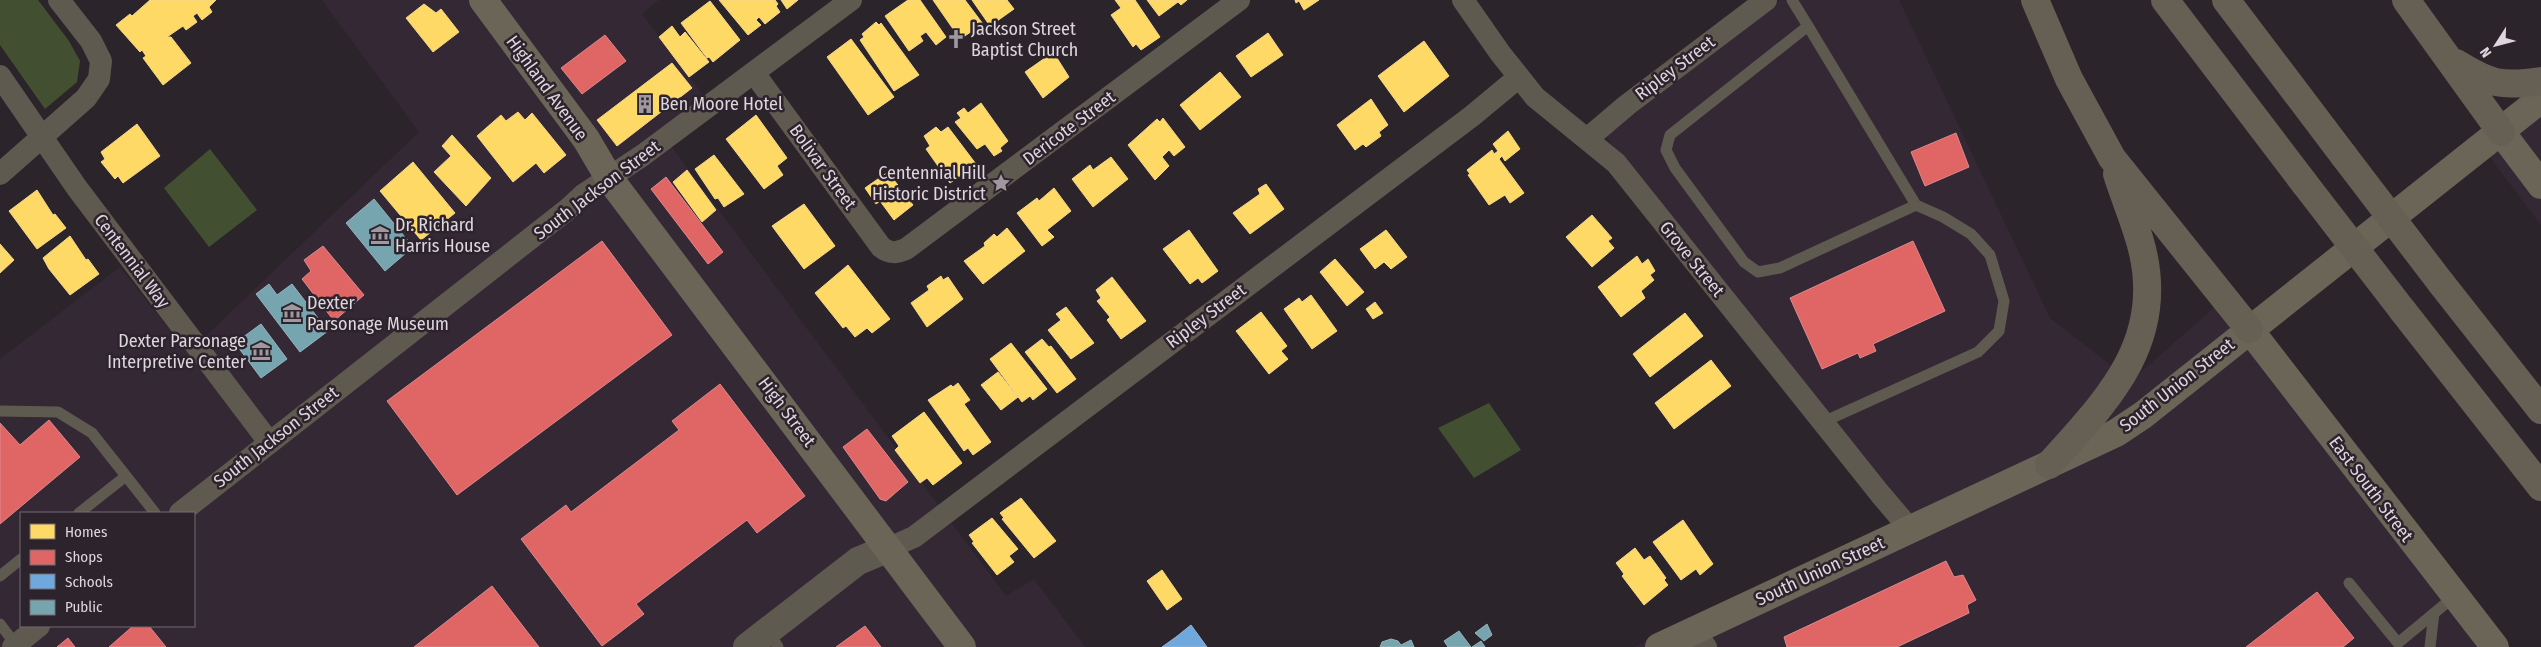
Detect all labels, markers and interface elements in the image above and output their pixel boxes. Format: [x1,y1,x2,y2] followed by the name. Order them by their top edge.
[971,18,1078,61] place label: Jackson Street Baptist Church
[2471,20,2521,70] north arrow
[945,28,967,50] church icon: Jackson Street Baptist Church
[502,31,593,145] street label: Highland Avenue
[1631,31,1719,105] street label: Ripley Street
[2477,44,2495,61] text: N
[1018,86,1120,170] street label: Dericote Street
[634,93,656,115] building icon: Ben Moore Hotel
[660,93,783,115] place label: Ben Moore Hotel
[785,120,861,214] street label: Bolivar Street
[530,135,665,245] street label: South Jackson Street
[872,162,986,205] place label: Centennial Hill Historic District
[990,172,1012,194] place icon: Centennial Hill Historic District
[89,210,175,312] street label: Centennial Way
[395,214,490,257] place label: Dr. Richard Harris House
[1655,217,1729,301] street label: Grove Street
[369,224,391,246] museum icon: Dr. Richard Harris House
[1162,279,1250,353] street label: Ripley Street
[307,292,449,335] place label: Dexter Parsonage Museum
[281,302,303,324] museum icon: Dexter Parsonage Museum
[107,330,247,373] place label: Dexter Parsonage Interpretive Center
[2115,333,2239,437] street label: South Union Street
[250,340,272,362] museum icon: Dexter Parsonage Interpretive Center
[754,373,820,451] street label: High Street
[209,381,343,493] street label: South Jackson Street
[2324,432,2418,546] street label: East South Street
[20,512,195,627] legend
[65,523,107,541] text: Homes
[1752,532,1888,610] street label: South Union Street
[65,548,103,566] text: Shops
[65,573,113,591] text: Schools
[65,598,103,616] text: Public

